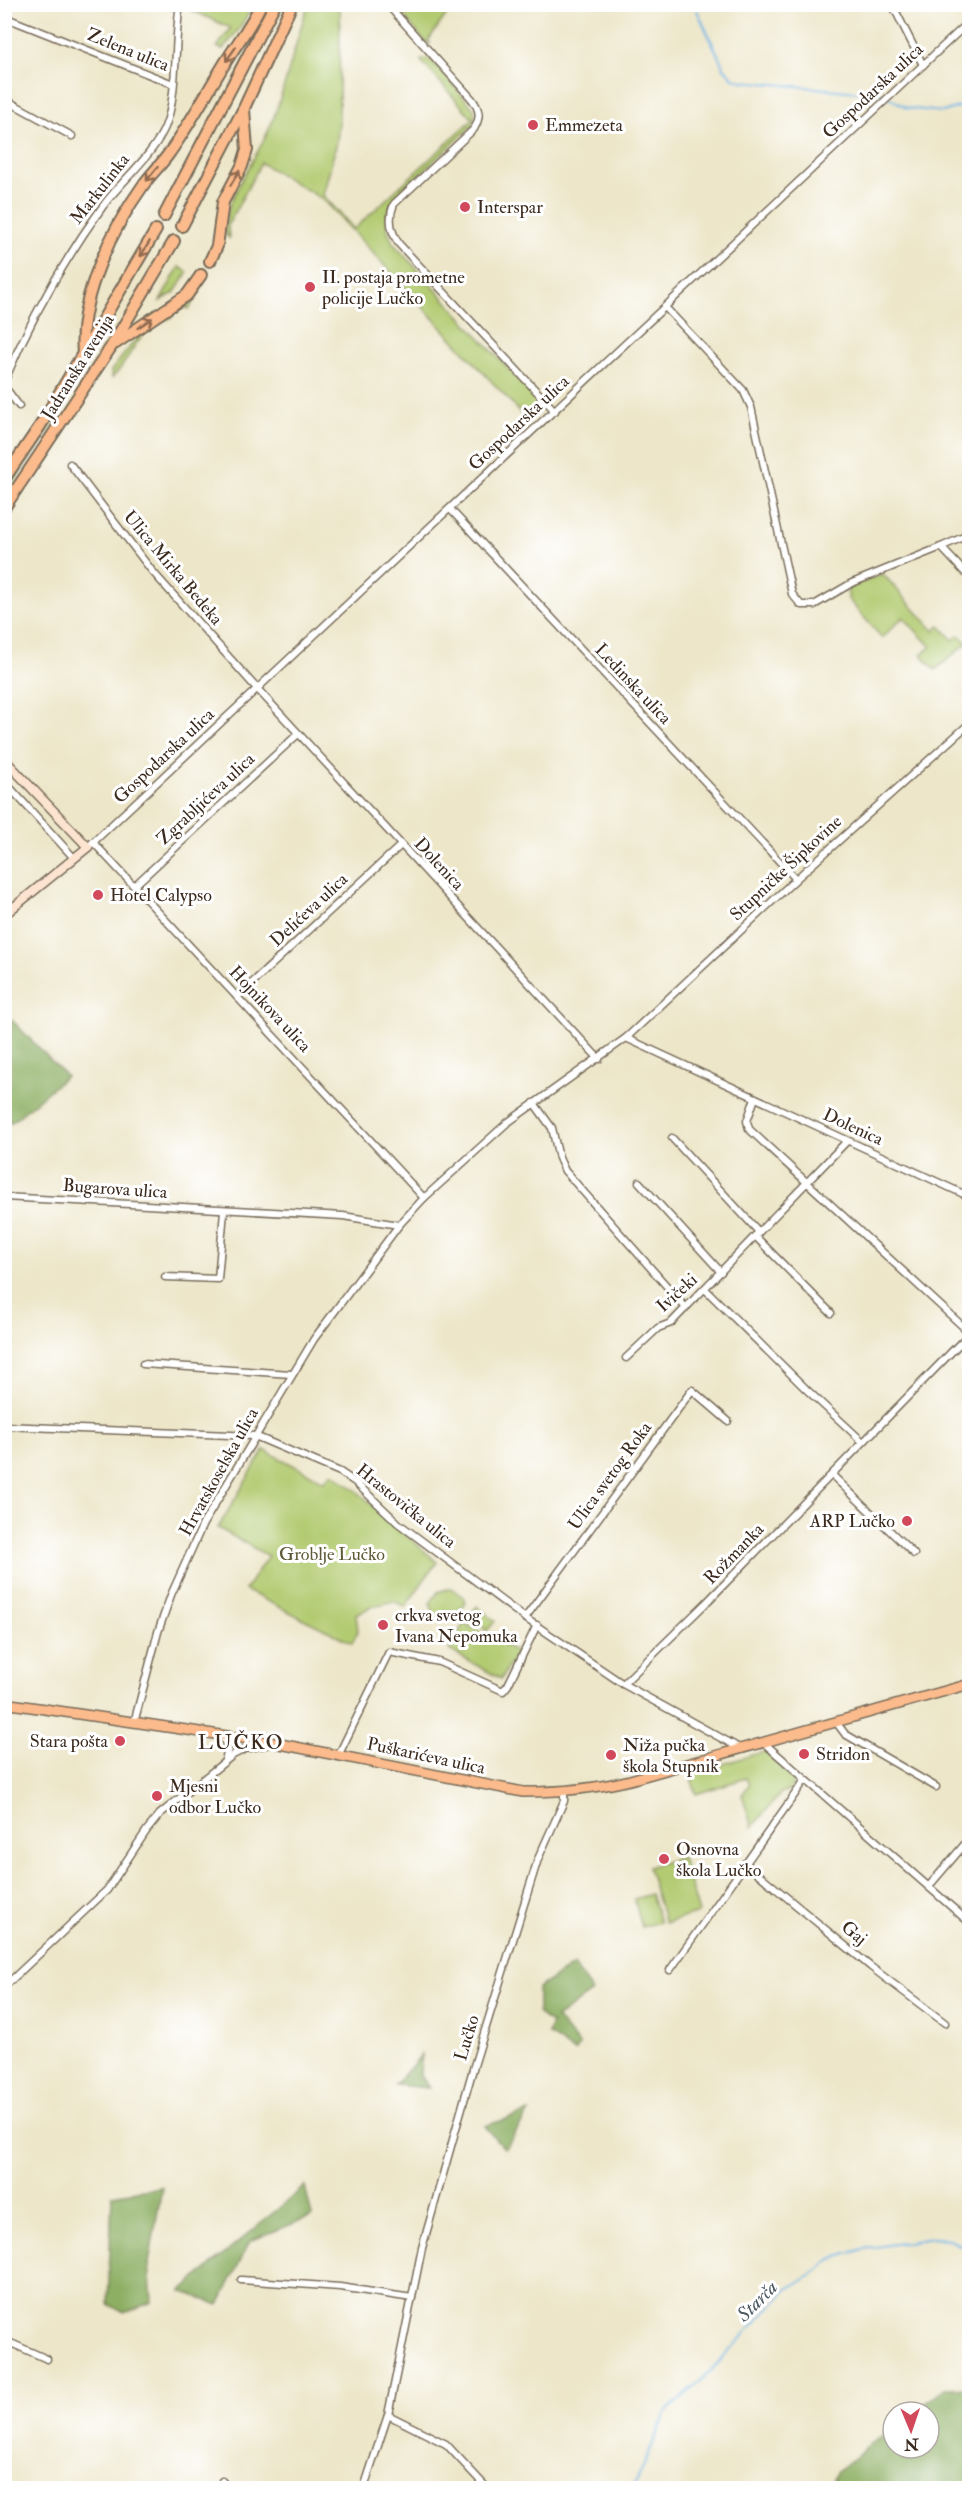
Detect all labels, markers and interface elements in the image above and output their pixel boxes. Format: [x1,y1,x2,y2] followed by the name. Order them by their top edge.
[83,23,173,77] street label: Zelena ulica
[818,38,929,144] street label: Gospodarska ulica
[225,46,237,62] one-way arrow
[545,114,623,137] place label: Emmezeta
[526,118,540,132] marker: Emmezeta
[65,148,135,229] street label: Markulinka
[146,166,159,182] one-way arrow
[229,170,241,187] one-way arrow
[477,196,543,219] place label: Interspar
[458,200,472,214] marker: Interspar
[138,240,150,257] one-way arrow
[321,266,465,310] place label: II. postaja prometne policije Lučko
[303,280,317,294] marker: II. postaja prometne policije Lučko
[36,309,120,425] street label: Jadranska avenija
[136,316,153,329] one-way arrow
[464,370,575,476] street label: Gospodarska ulica
[118,506,228,631] street label: Ulica Mirka Bedeka
[590,639,677,730] street label: Ledinska ulica
[109,703,220,809] street label: Gospodarska ulica
[152,747,260,850] street label: Zgrabljićeva ulica
[724,809,847,926] street label: Stupničke Šipkovine
[409,833,470,896] street label: Dolenica
[265,868,353,952] street label: Delićeva ulica
[110,884,212,907] place label: Hotel Calypso
[91,888,105,902] marker: Hotel Calypso
[224,961,316,1058] street label: Hojnikova ulica
[819,1103,887,1151] street label: Dolenica
[62,1174,169,1204] street label: Bugarova ulica
[652,1268,703,1318] street label: Ivičeki
[174,1403,264,1540] street label: Hrvatskoselska ulica
[563,1417,657,1535] street label: Ulica svetog Roka
[351,1459,461,1554] street label: Hrastovička ulica
[809,1510,895,1533] place label: ARP Lučko
[900,1514,914,1528] marker: ARP Lučko
[699,1518,769,1590] street label: Rožmanka
[279,1543,385,1566] park label: Groblje Lučko
[395,1604,518,1648] place label: crkva svetog Ivana Nepomuka
[376,1618,390,1632] marker: crkva svetog Ivana Nepomuka
[198,1729,284,1756] district label: LUČKO
[30,1730,109,1753] place label: Stara pošta
[365,1732,488,1780] street label: Puškarićeva ulica
[113,1734,127,1748] marker: Stara pošta
[623,1734,719,1778] place label: Niža pučka škola Stupnik
[816,1743,870,1766] place label: Stridon
[797,1747,811,1761] marker: Stridon
[604,1748,618,1762] marker: Niža pučka škola Stupnik
[169,1775,261,1819] place label: Mjesni odbor Lučko
[150,1789,164,1803] marker: Mjesni odbor Lučko
[676,1838,762,1882] place label: Osnovna škola Lučko
[657,1852,671,1866] marker: Osnovna škola Lučko
[836,1916,872,1950] street label: Gaj
[449,2012,485,2064] street label: Lučko
[730,2275,783,2328] water label: Starča
[881,2400,941,2460] north arrow
[903,2434,920,2454] text: N

